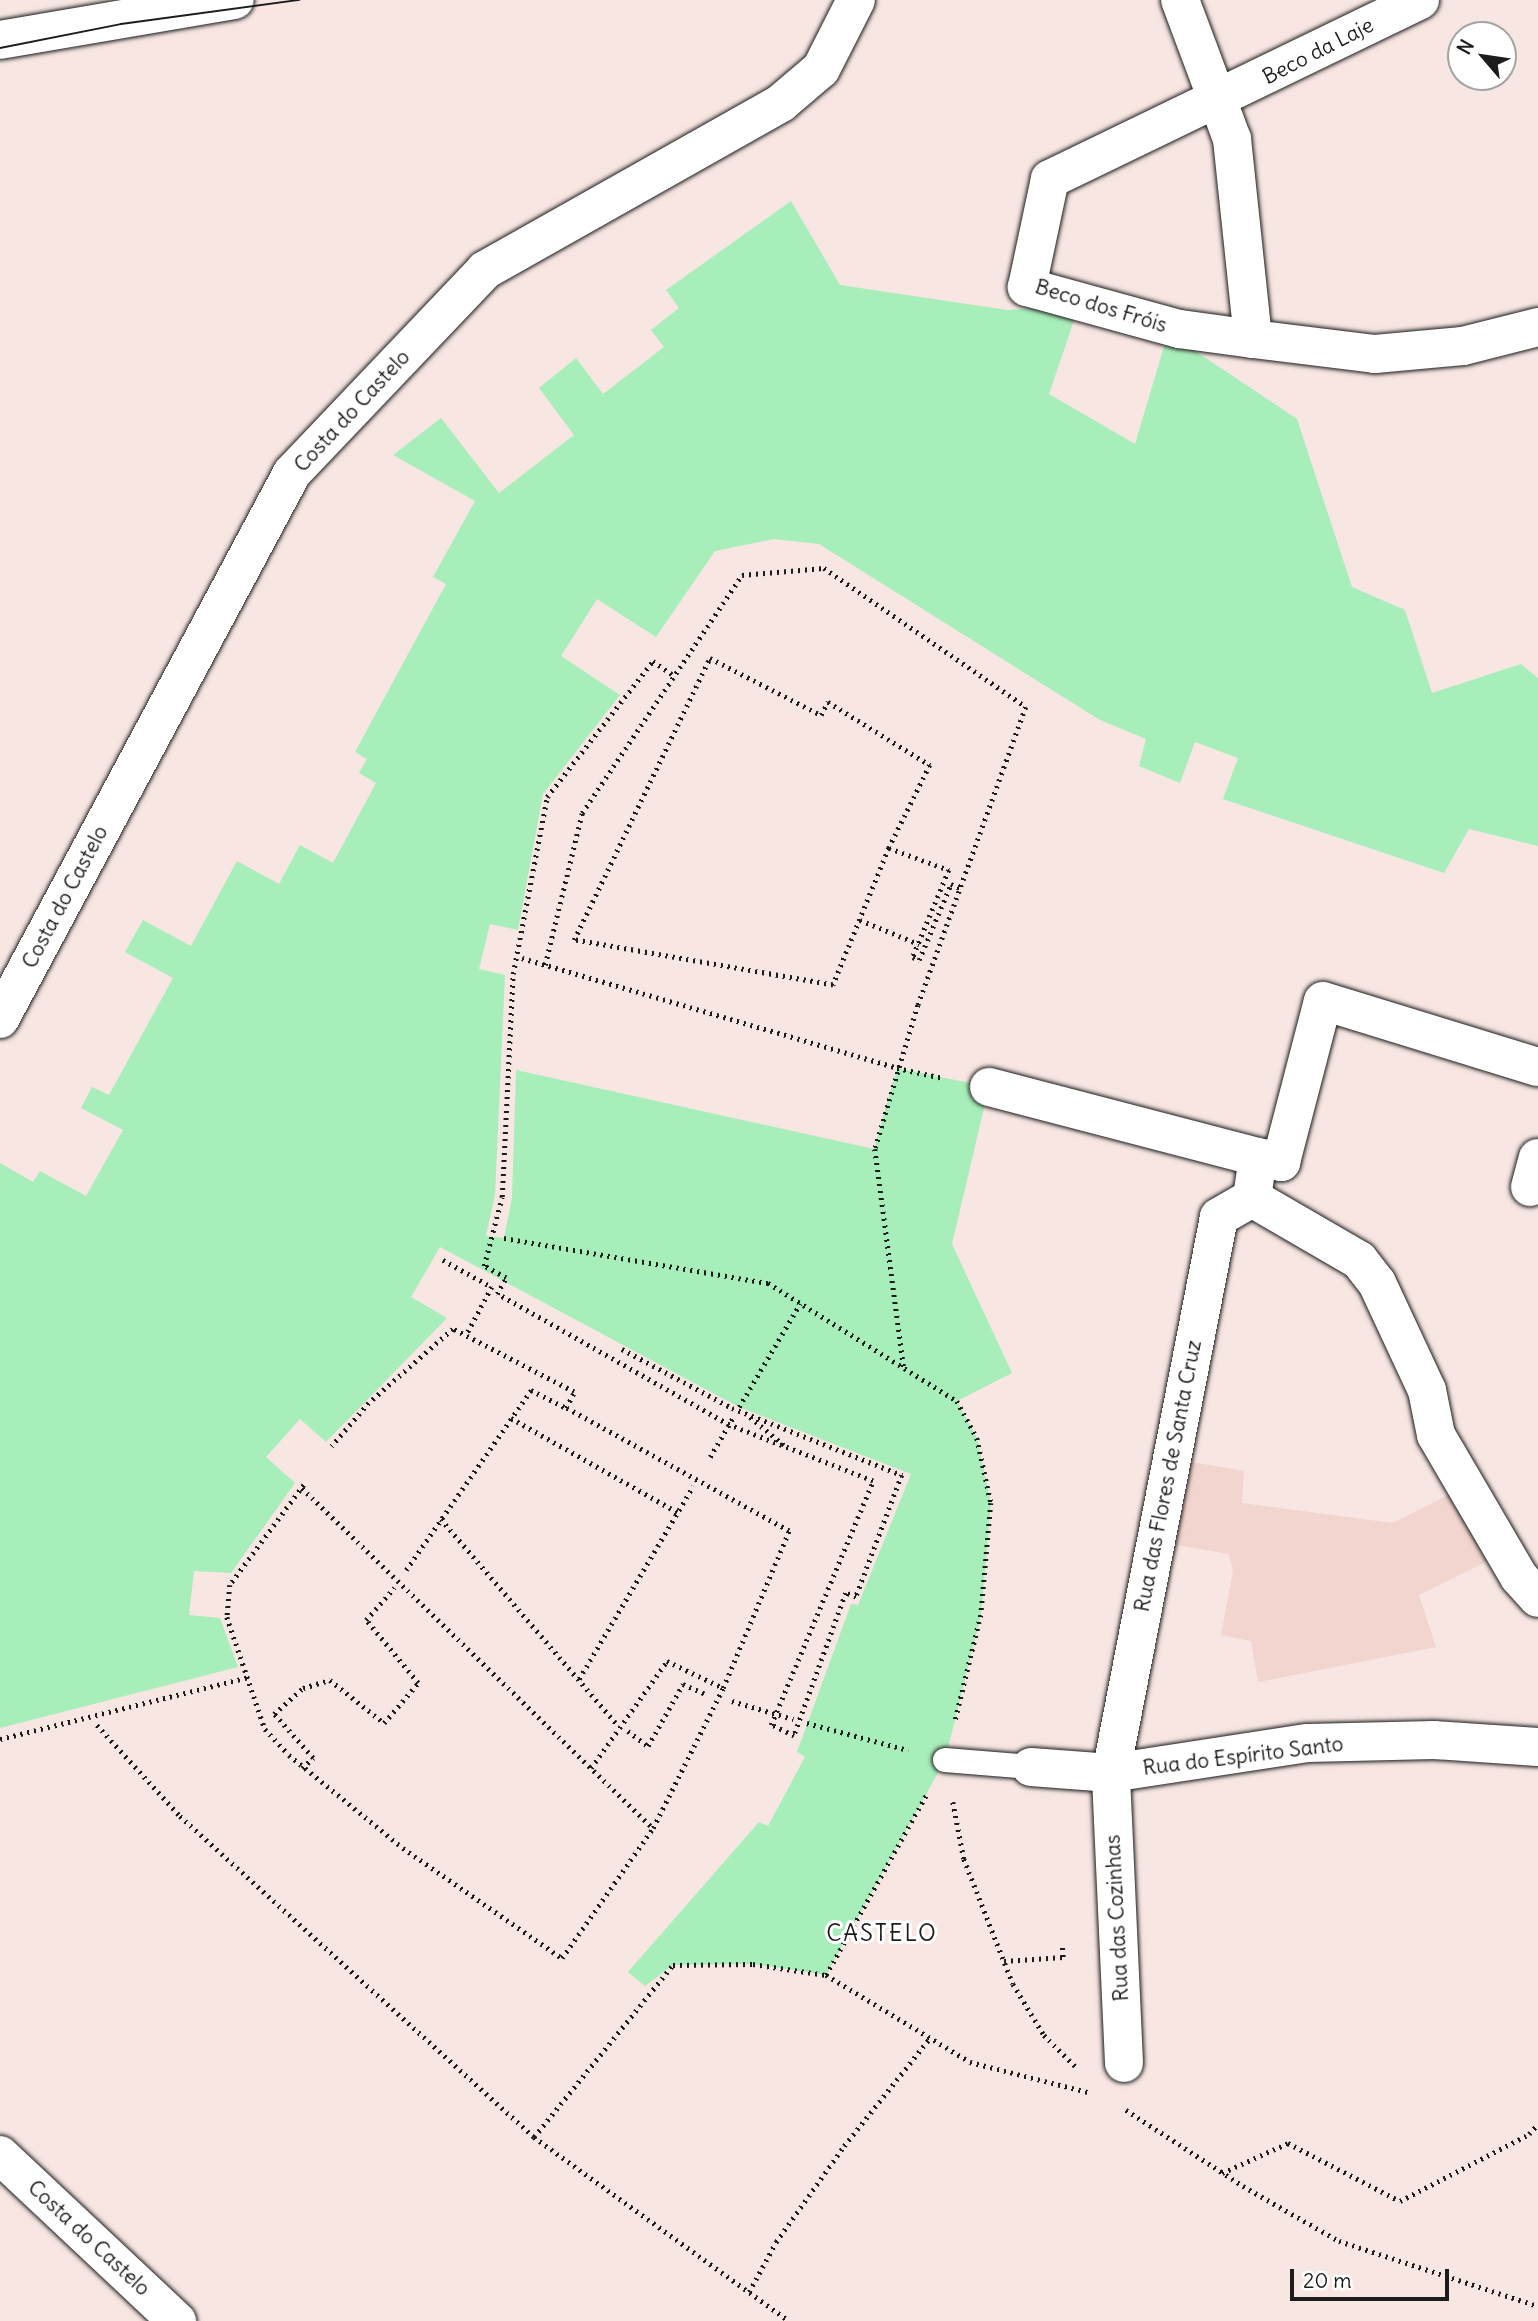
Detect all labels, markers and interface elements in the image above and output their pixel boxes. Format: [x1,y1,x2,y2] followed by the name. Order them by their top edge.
[1258,12,1378,90] street label: Beco da Laje
[1447,21,1517,91] north arrow
[1452,35,1479,58] text: N
[1032,274,1170,338] street label: Beco dos Fróis
[289,345,415,477] street label: Costa do Castelo
[17,821,113,973] street label: Costa do Castelo
[1129,1338,1207,1614] street label: Rua das Flores de Santa Cruz
[1141,1731,1345,1781] street label: Rua do Espírito Santo
[1100,1834,1134,2002] street label: Rua das Cozinhas
[827,1919,937,1947] district label: CASTELO
[23,2175,155,2301] street label: Costa do Castelo
[1293,2254,1452,2298] scale bar
[1303,2267,1352,2294] text: 20 m

